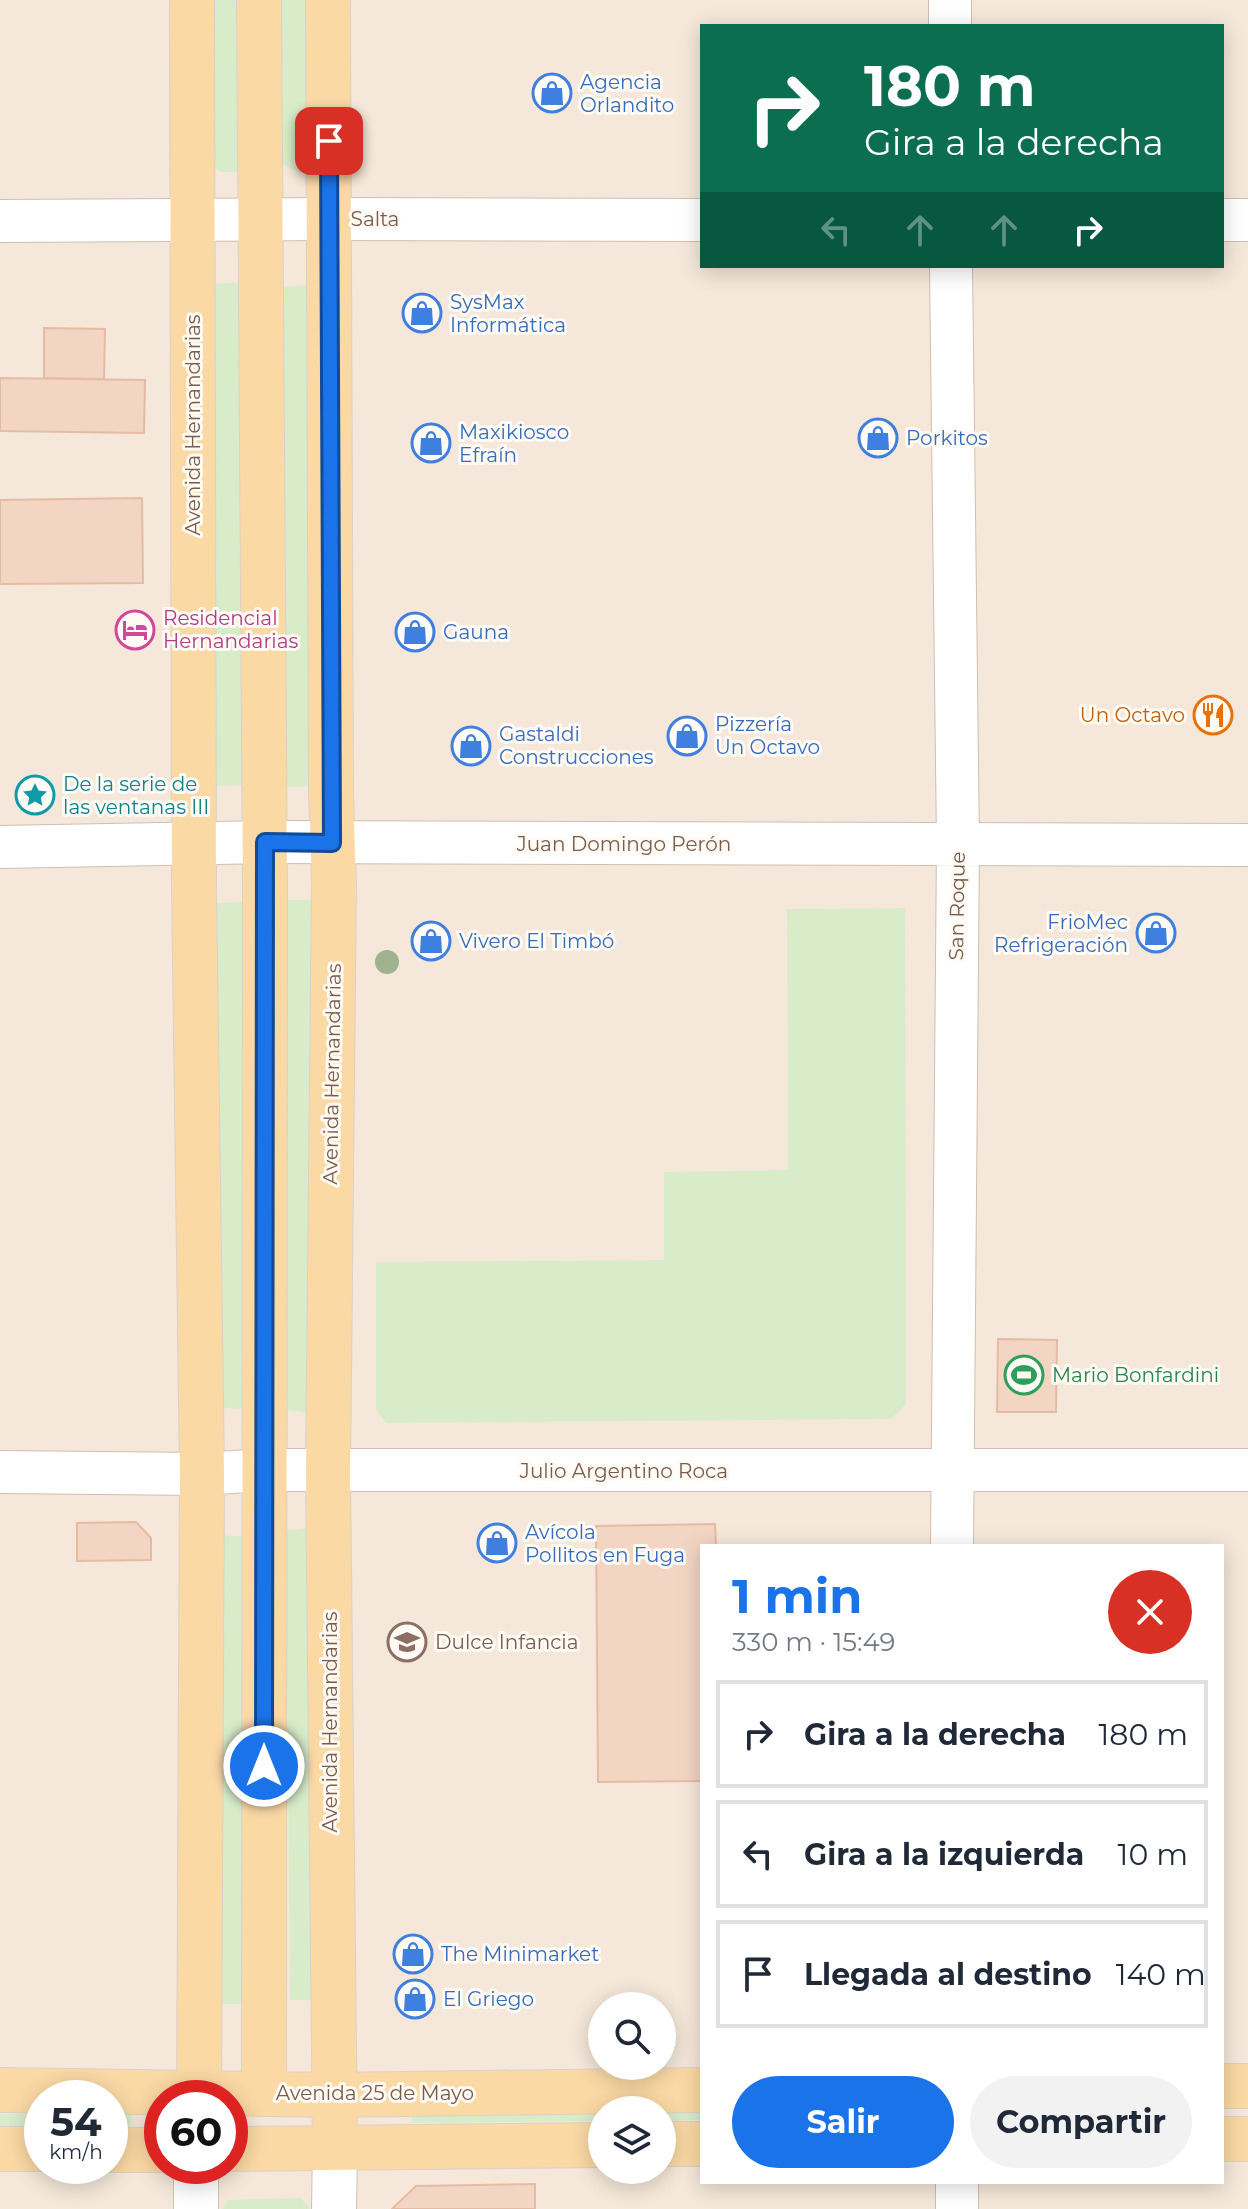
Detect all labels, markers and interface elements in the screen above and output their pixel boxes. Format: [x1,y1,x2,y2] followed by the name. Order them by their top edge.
[864,52,1036,120] text: 180 m
[732,56,836,160] icon: right
[580,70,674,117] place label: Agencia Orlandito
[531,72,573,114] shop icon: Agencia Orlandito
[295,107,363,175] pin
[307,119,351,163] icon: arrive
[864,120,1164,164] text: Gira a la derecha
[351,207,399,231] street label: Salta
[814,208,858,252] icon: left
[898,208,942,252] icon: ahead
[982,208,1026,252] icon: ahead
[1066,208,1110,252] icon: right
[450,290,566,337] place label: SysMax Informática
[401,292,443,334] shop icon: SysMax Informática
[181,314,205,536] street label: Avenida Hernandarias
[857,417,899,459] shop icon: Porkitos
[459,420,569,467] place label: Maxikiosco Efraín
[410,422,452,464] shop icon: Maxikiosco Efraín
[906,426,988,450] place label: Porkitos
[163,606,298,653] place label: Residencial Hernandarias
[114,609,156,651] hotel icon: Residencial Hernandarias
[394,611,436,653] shop icon: Gauna
[443,620,509,644] place label: Gauna
[1192,694,1234,736] restaurant icon: Un Octavo
[1080,703,1185,727] place label: Un Octavo
[715,712,820,759] place label: Pizzería Un Octavo
[666,715,708,757] shop icon: Pizzería Un Octavo
[499,722,654,769] place label: Gastaldi Construcciones
[450,725,492,767] shop icon: Gastaldi Construcciones
[63,772,209,819] place label: De la serie de las ventanas III
[14,774,56,816] place icon: De la serie de las ventanas III
[516,832,731,856] street label: Juan Domingo Perón
[944,851,970,961] street label: San Roque
[994,910,1128,957] place label: FrioMec Refrigeración
[1135,912,1177,954] shop icon: FrioMec Refrigeración
[410,920,452,962] shop icon: Vivero El Timbó
[459,929,614,953] place label: Vivero El Timbó
[318,963,346,1185] street label: Avenida Hernandarias
[1003,1354,1045,1396] sports icon: Mario Bonfardini
[1052,1363,1219,1387] place label: Mario Bonfardini
[519,1459,728,1483] street label: Julio Argentino Roca
[525,1520,685,1567] place label: Avícola Pollitos en Fuga
[476,1522,518,1564] shop icon: Avícola Pollitos en Fuga
[732,1567,862,1625] text: 1 min
[1108,1570,1192,1654] button: close
[318,1611,342,1833] street label: Avenida Hernandarias
[386,1621,428,1663] school or university icon: Dulce Infancia
[732,1626,895,1658] text: 330 m · 15:49
[435,1630,579,1654] place label: Dulce Infancia
[736,1712,780,1756] icon: right
[804,1716,1066,1753] text: Gira a la derecha
[1098,1716,1188,1753] text: 180 m
[222,1724,306,1808] position arrow
[736,1832,780,1876] icon: left
[804,1836,1084,1873] text: Gira a la izquierda
[1118,1836,1188,1873] text: 10 m
[392,1933,434,1975] shop icon: The Minimarket
[441,1942,599,1966] place label: The Minimarket
[736,1952,780,1996] icon: arrive
[804,1956,1092,1993] text: Llegada al destino
[1116,1956,1206,1993] text: 140 m
[394,1978,436,2020] shop icon: El Griego
[443,1987,534,2011] place label: El Griego
[588,1992,676,2184] map controls
[588,1992,676,2080] button: search
[732,2076,954,2168] button: Salir
[970,2076,1192,2168] button: Compartir
[144,2080,248,2184] speed limit sign: 60
[276,2081,474,2105] street label: Avenida 25 de Mayo
[588,2096,676,2184] button: layers
[50,2097,102,2146] text: 54
[49,2140,103,2164] text: km/h

